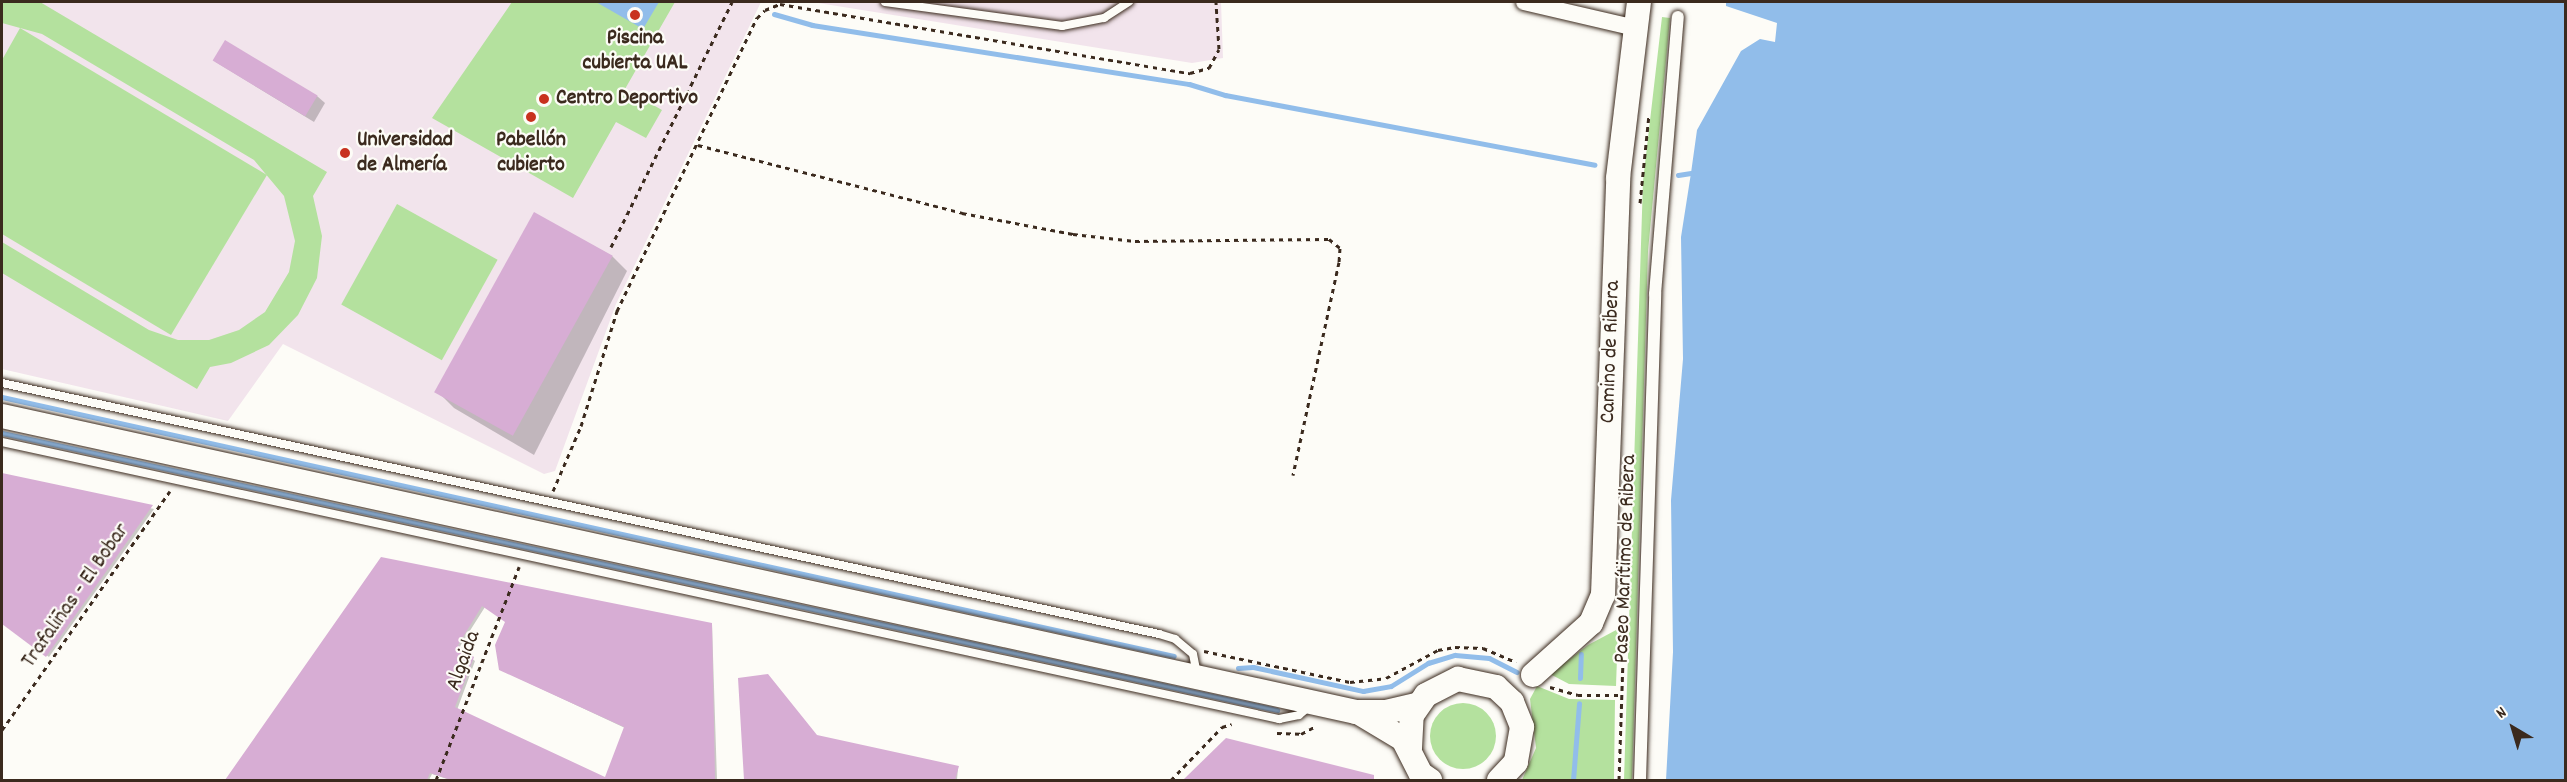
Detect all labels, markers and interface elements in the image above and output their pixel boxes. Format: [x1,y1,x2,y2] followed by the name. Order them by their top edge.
[628,8,642,22] marker: Piscina cubierta UAL
[583,25,687,76] place label: Piscina cubierta UAL
[556,86,698,112] place label: Centro Deportivo
[537,92,551,106] marker: Centro Deportivo
[524,110,538,124] marker: Pabellón cubierto
[357,127,453,178] place label: Universidad de Almería
[496,127,566,178] place label: Pabellón cubierto
[338,146,352,160] marker: Universidad de Almería
[1595,280,1627,424] street label: Camino de Ribera
[1609,454,1643,664] street label: Paseo Marítimo de Ribera
[16,519,136,673] street label: Trafaliñas - El Bobar
[441,627,487,695] street label: Algaida
[2483,698,2543,758] north arrow
[2491,702,2512,725] text: N

